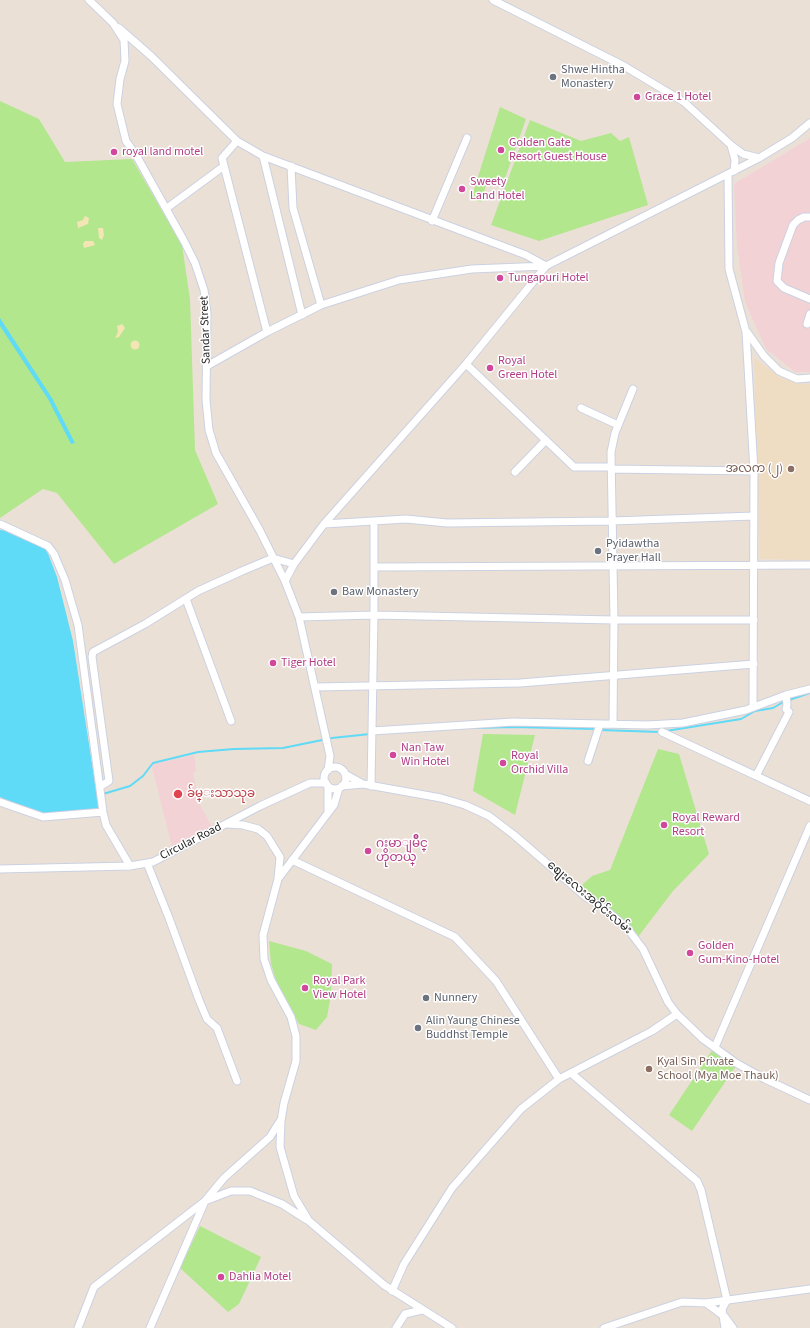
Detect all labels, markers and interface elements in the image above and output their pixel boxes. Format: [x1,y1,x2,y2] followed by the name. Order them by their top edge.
[561,63,625,91] place label: Shwe Hintha Monastery
[548,72,558,82] marker: Shwe Hintha Monastery
[645,90,711,104] place label: Grace 1 Hotel
[632,92,642,102] marker: Grace 1 Hotel
[509,136,607,164] place label: Golden Gate Resort Guest House
[122,145,203,159] place label: royal land motel
[496,145,506,155] marker: Golden Gate Resort Guest House
[109,147,119,157] marker: royal land motel
[470,175,525,203] place label: Sweety Land Hotel
[457,184,467,194] marker: Sweety Land Hotel
[508,271,589,285] place label: Tungapuri Hotel
[495,273,505,283] marker: Tungapuri Hotel
[198,296,214,364] street label: Sandar Street
[498,354,557,382] place label: Royal Green Hotel
[485,363,495,373] marker: Royal Green Hotel
[725,462,783,476] place label: အလက (၂)
[786,464,796,474] marker: အလက (၂)
[606,537,661,565] place label: Pyidawtha Prayer Hall
[593,546,603,556] marker: Pyidawtha Prayer Hall
[342,585,419,599] place label: Baw Monastery
[329,587,339,597] marker: Baw Monastery
[281,656,336,670] place label: Tiger Hotel
[268,658,278,668] marker: Tiger Hotel
[401,741,449,769] place label: Nan Taw Win Hotel
[511,749,568,777] place label: Royal Orchid Villa
[388,750,398,760] marker: Nan Taw Win Hotel
[498,758,508,768] marker: Royal Orchid Villa
[187,787,255,801] place label: ခ်မ္းသာသုခ
[172,788,184,800] marker: ခ်မ္းသာသုခ
[672,811,740,839] place label: Royal Reward Resort
[158,820,224,864] street label: Circular Road
[659,820,669,830] marker: Royal Reward Resort
[376,837,428,865] place label: ဂႏမာျမိဳင္ ဟိုတယ္
[363,846,373,856] marker: ဂႏမာျမိဳင္ ဟိုတယ္
[544,858,634,938] street label: စျေးလေးအဝိုင်းလမ်း
[698,939,779,967] place label: Golden Gum-Kino-Hotel
[685,948,695,958] marker: Golden Gum-Kino-Hotel
[313,974,366,1002] place label: Royal Park View Hotel
[300,983,310,993] marker: Royal Park View Hotel
[434,991,477,1005] place label: Nunnery
[421,993,431,1003] marker: Nunnery
[426,1014,520,1042] place label: Alin Yaung Chinese Buddhst Temple
[413,1023,423,1033] marker: Alin Yaung Chinese Buddhst Temple
[657,1055,779,1083] place label: Kyal Sin Private School (Mya Moe Thauk)
[644,1064,654,1074] marker: Kyal Sin Private School (Mya Moe Thauk)
[229,1270,291,1284] place label: Dahlia Motel
[216,1272,226,1282] marker: Dahlia Motel

